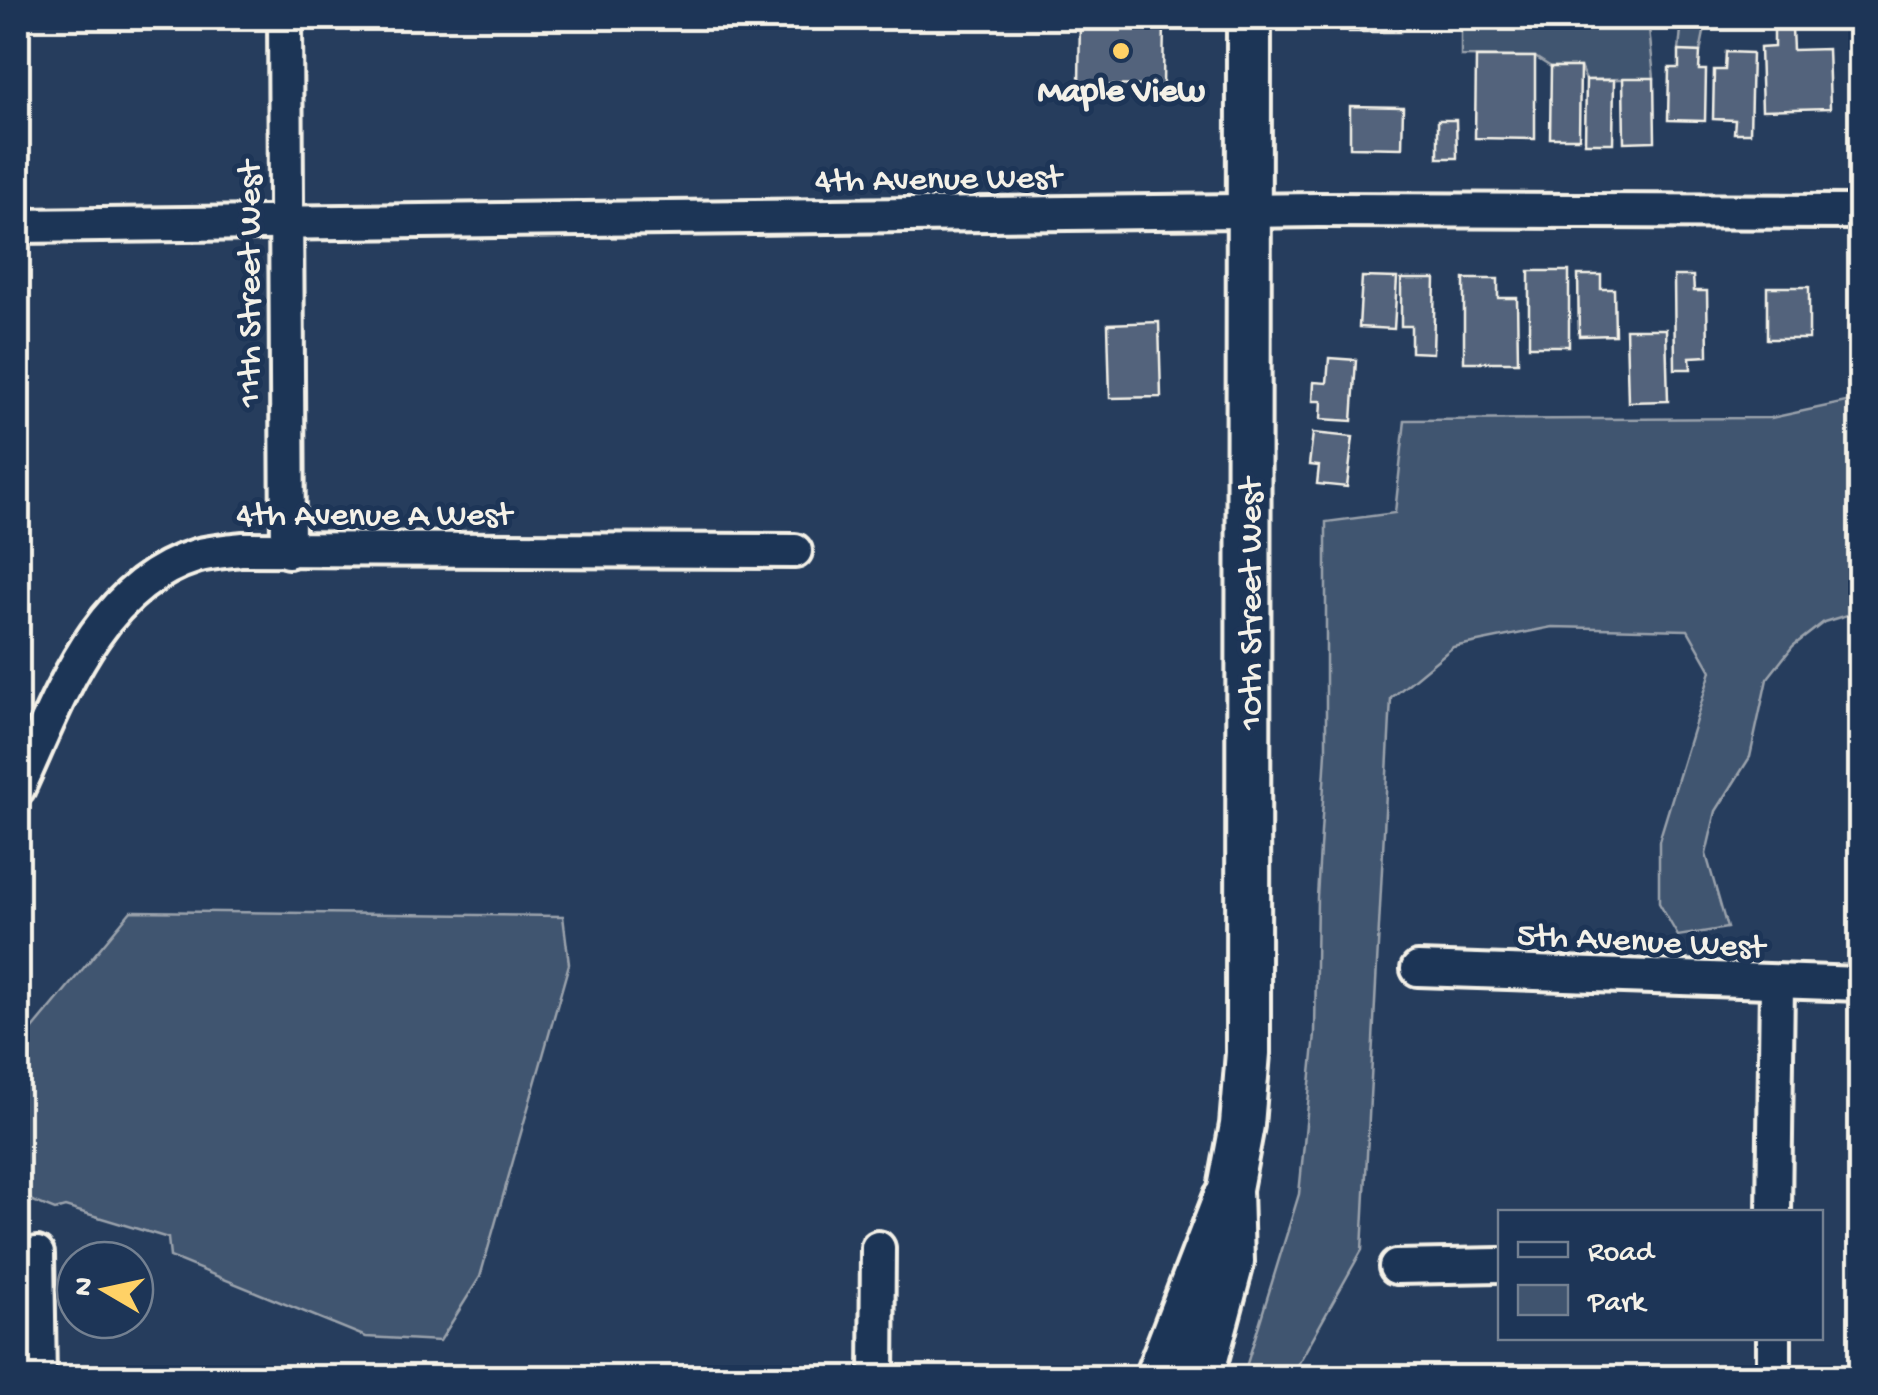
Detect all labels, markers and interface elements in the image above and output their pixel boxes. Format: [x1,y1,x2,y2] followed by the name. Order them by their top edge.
[1110,40,1132,62] marker: Maple View
[1037,73,1205,114] place label: Maple View
[232,158,273,408] street label: 11th Street West
[815,159,1064,204] street label: 4th Avenue West
[1233,475,1274,731] street label: 10th Street West
[236,497,514,538] street label: 4th Avenue A West
[1516,917,1768,971] street label: 5th Avenue West
[1498,1210,1823,1340] legend
[1588,1237,1656,1272] text: Road
[55,1240,155,1340] north arrow
[67,1275,102,1298] text: N
[1587,1287,1648,1322] text: Park

